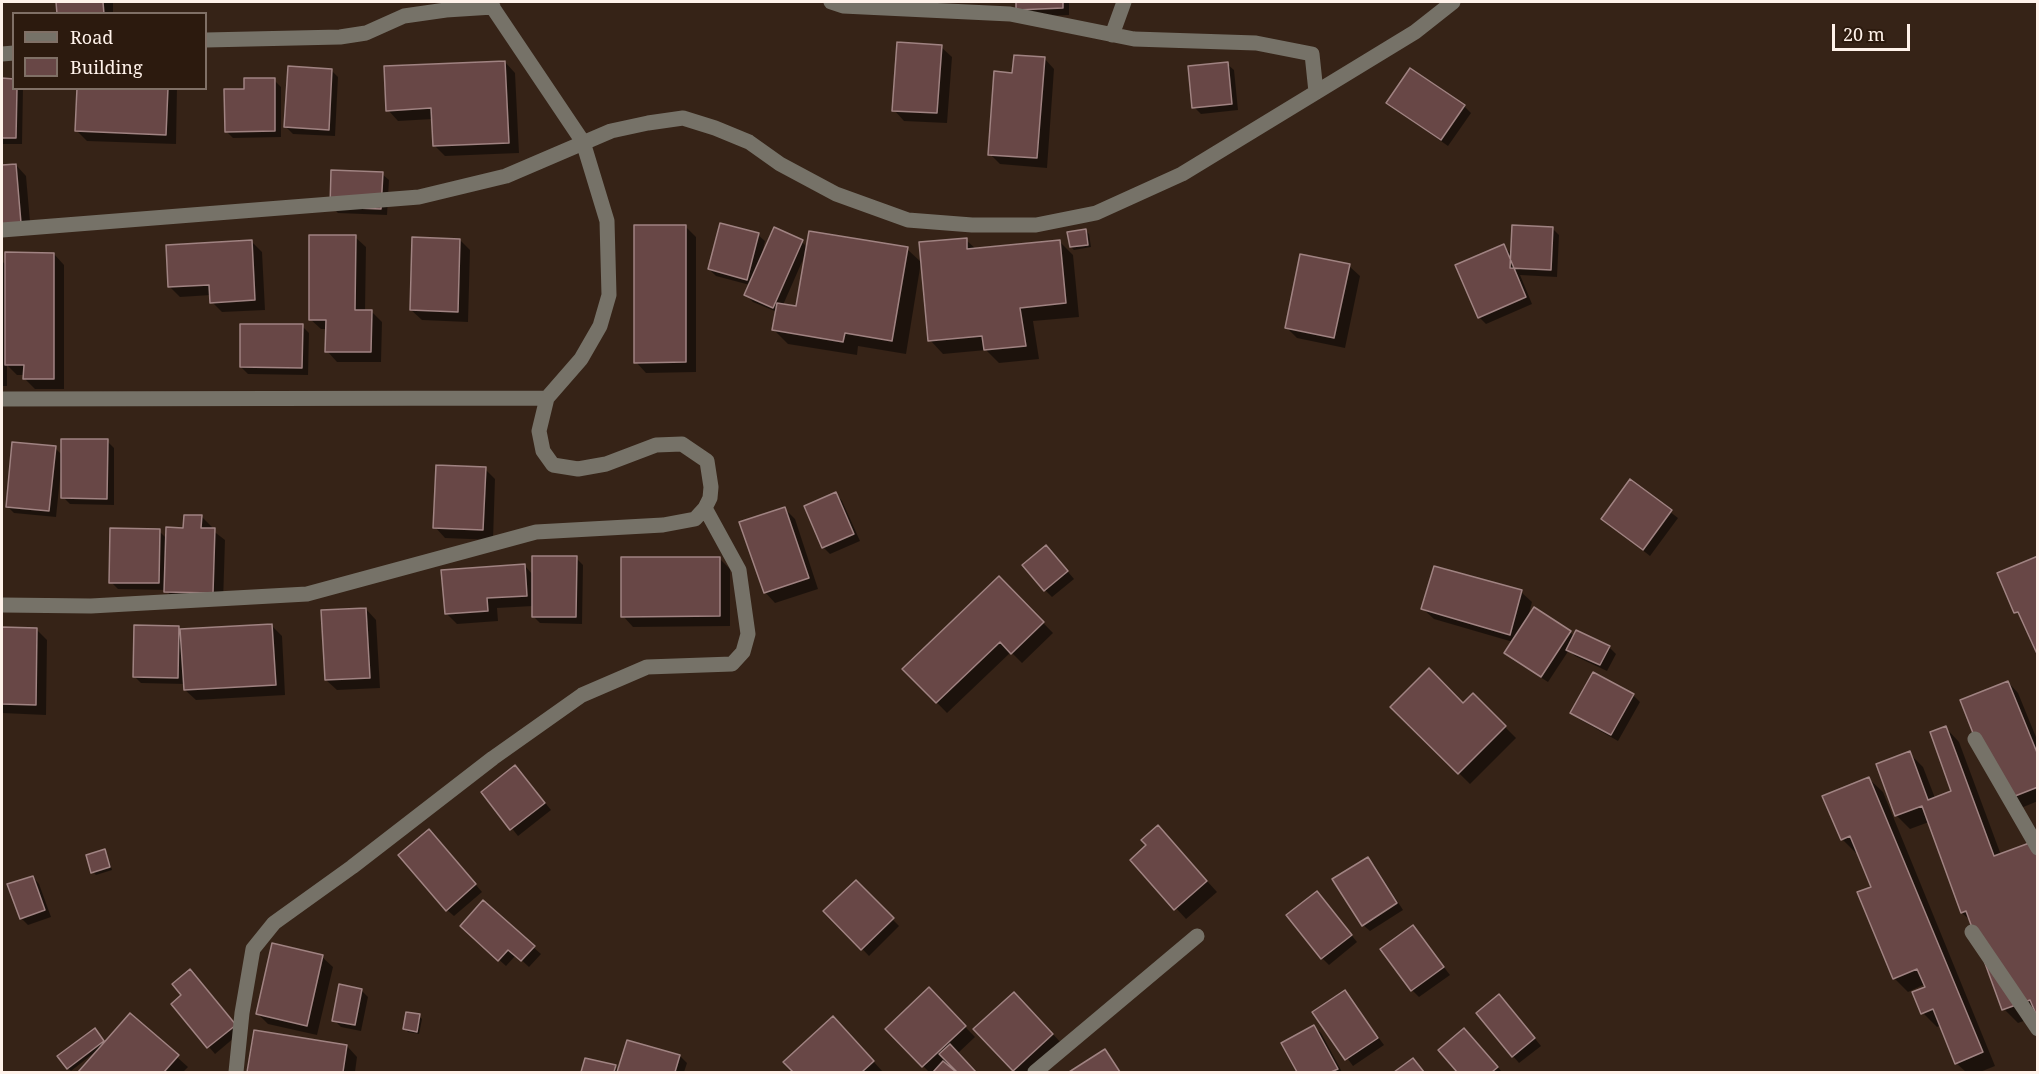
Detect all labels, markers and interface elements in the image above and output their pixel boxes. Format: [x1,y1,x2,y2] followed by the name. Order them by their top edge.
[12,12,207,90] legend
[1835,12,1913,50] scale bar
[1843,22,1885,46] text: 20 m
[70,25,113,49] text: Road
[70,55,143,79] text: Building

